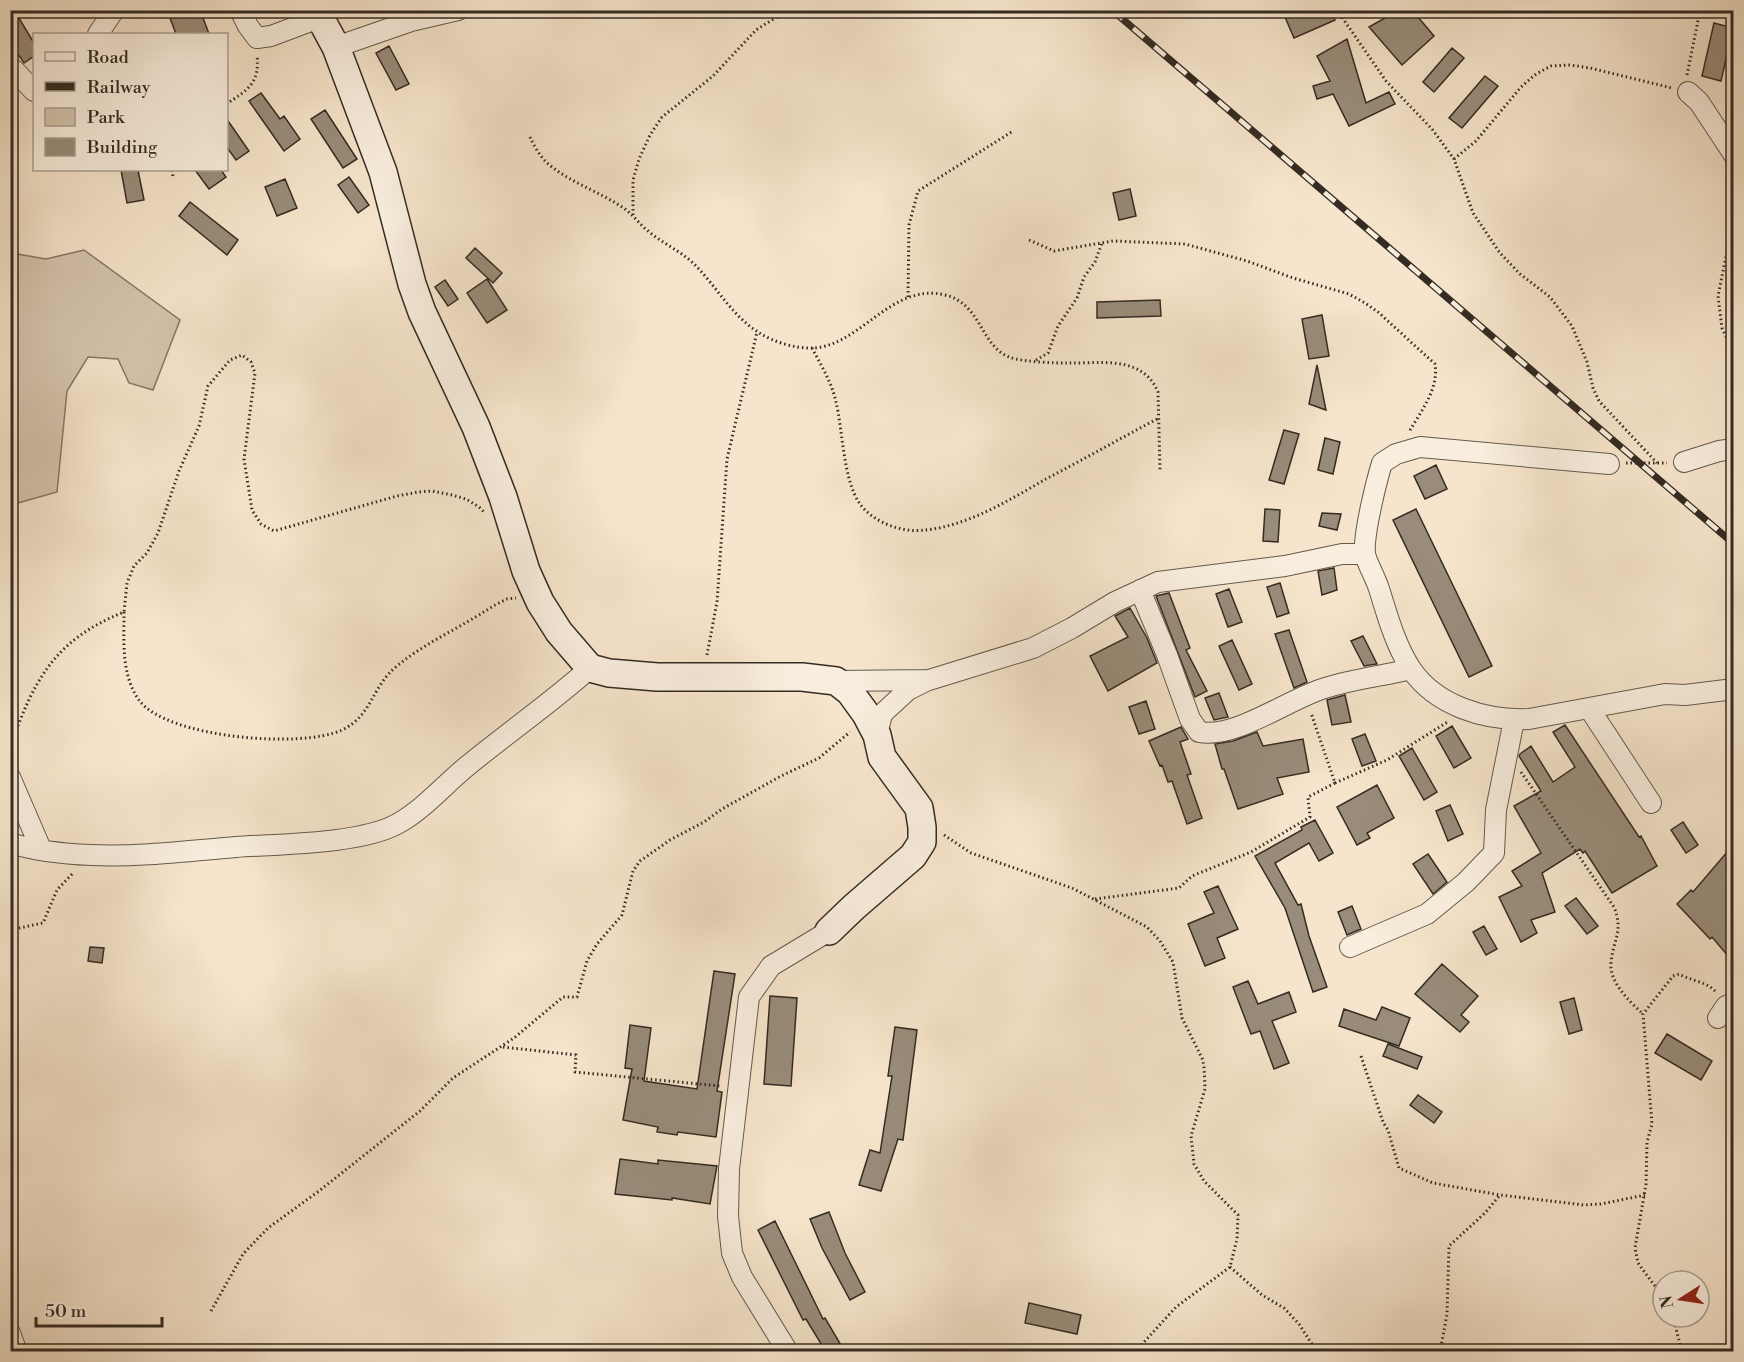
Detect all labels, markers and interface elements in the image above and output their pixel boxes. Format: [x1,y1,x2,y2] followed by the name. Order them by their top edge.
[33,33,228,171] legend
[87,46,130,69] text: Road
[87,76,151,99] text: Railway
[87,106,126,129] text: Park
[86,136,158,159] text: Building
[1651,1269,1711,1329] north arrow
[36,1290,162,1328] scale bar
[1656,1293,1678,1310] text: N
[45,1300,87,1323] text: 50 m

